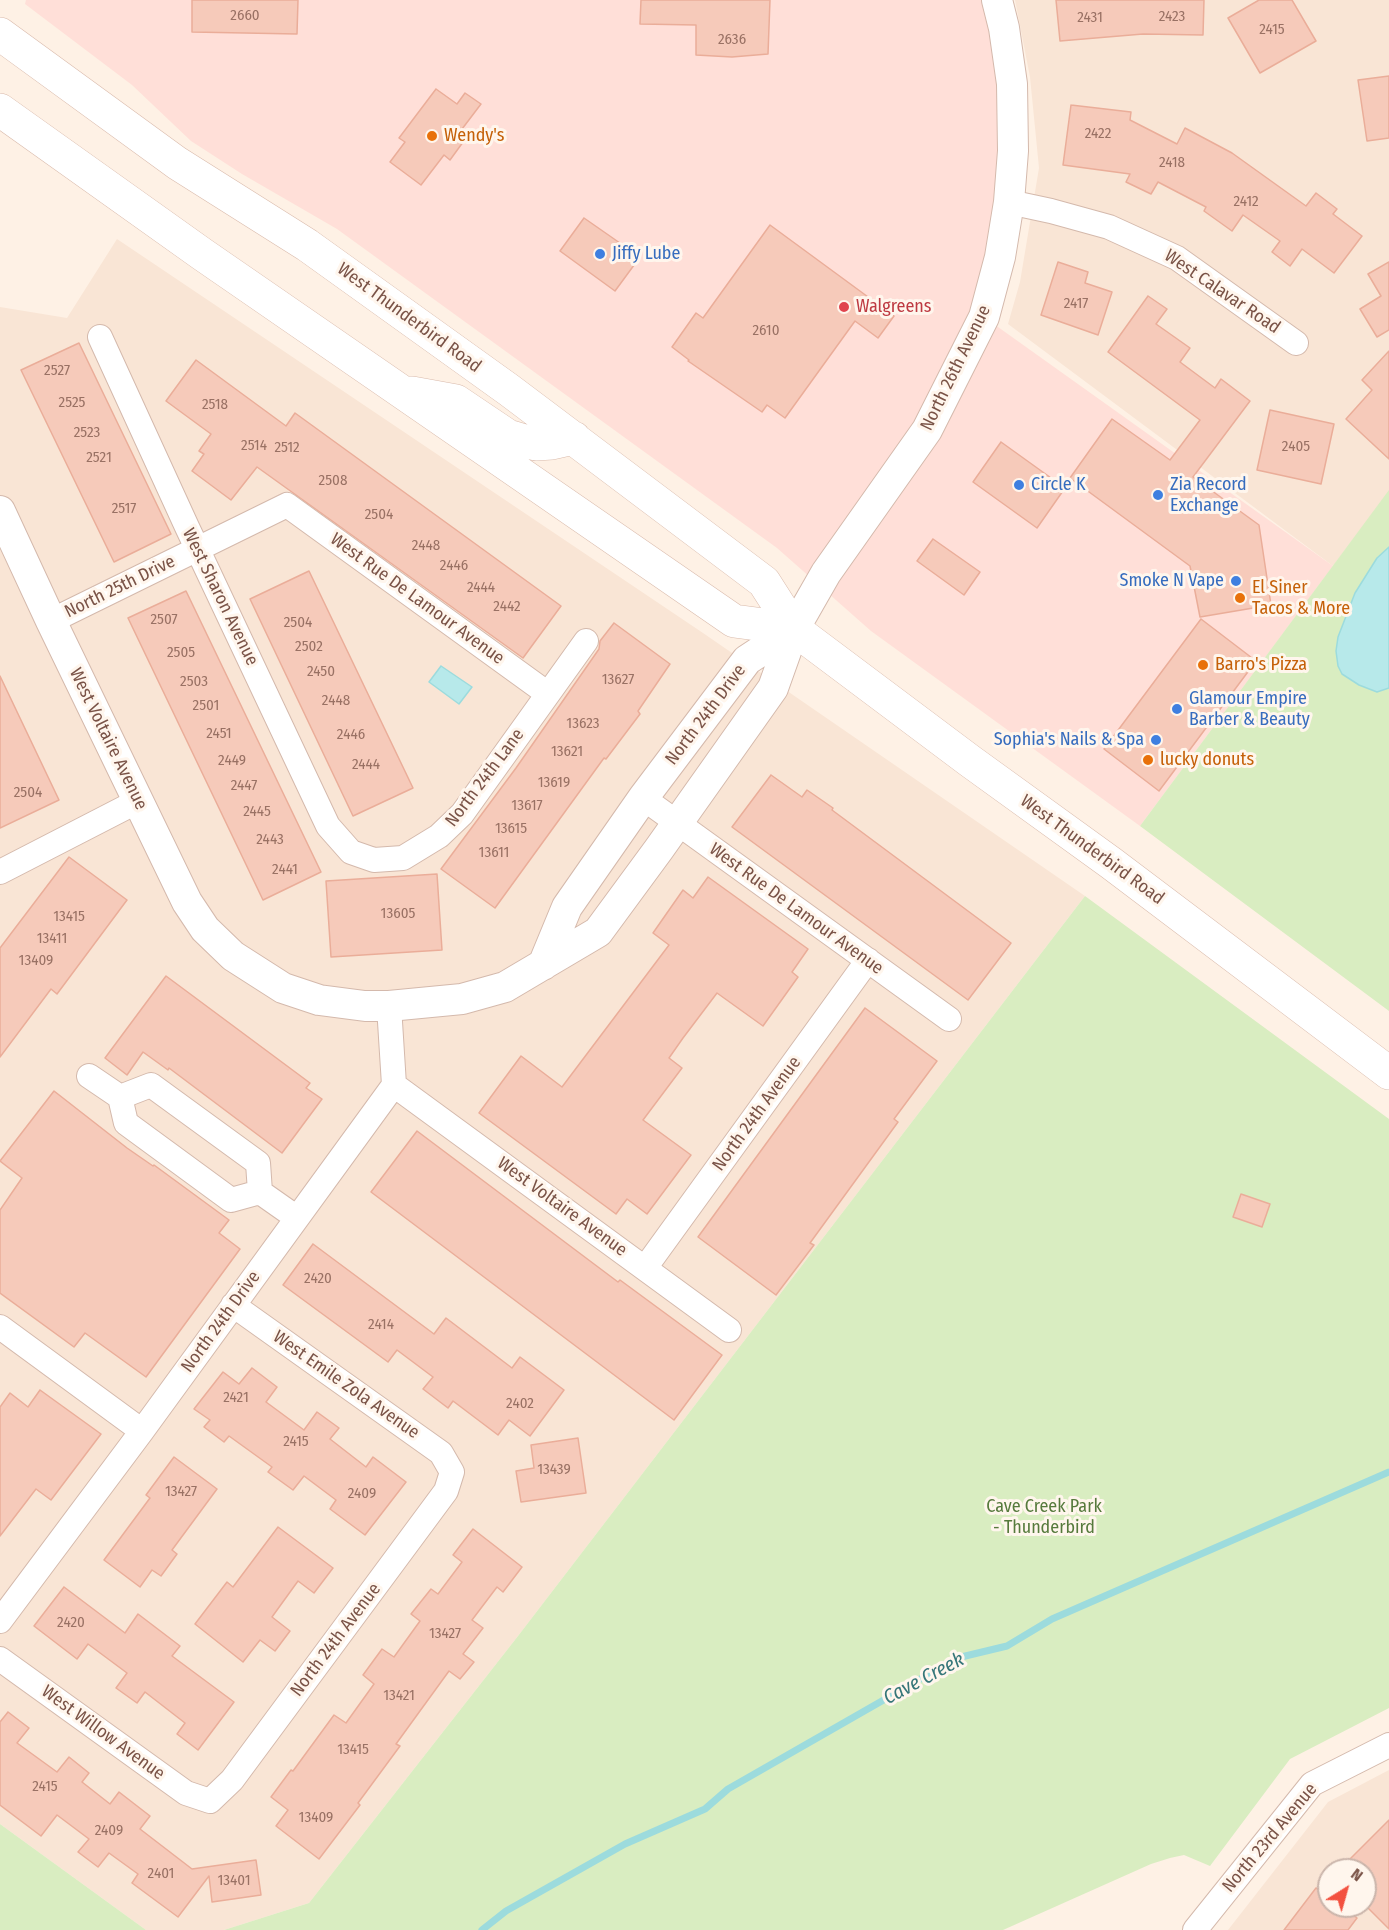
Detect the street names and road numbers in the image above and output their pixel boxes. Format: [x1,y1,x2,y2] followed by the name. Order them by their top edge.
[1160,245,1284,339] street label: West Calavar Road
[333,259,485,377] street label: West Thunderbird Road
[916,302,996,434] street label: North 26th Avenue
[177,525,263,669] street label: West Sharon Avenue
[326,529,508,669] street label: West Rue De Lamour Avenue
[61,551,179,623] street label: North 25th Drive
[661,660,751,770] street label: North 24th Drive
[64,665,152,813] street label: West Voltaire Avenue
[441,725,529,831] street label: North 24th Lane
[1016,791,1168,909] street label: West Thunderbird Road
[705,839,887,979] street label: West Rue De Lamour Avenue
[708,1053,806,1175] street label: North 24th Avenue
[493,1153,631,1261] street label: West Voltaire Avenue
[177,1267,265,1377] street label: North 24th Drive
[269,1326,423,1444] street label: West Emile Zola Avenue
[286,1579,386,1701] street label: North 24th Avenue
[37,1681,169,1785] street label: West Willow Avenue
[1218,1779,1322,1897] street label: North 23rd Avenue

